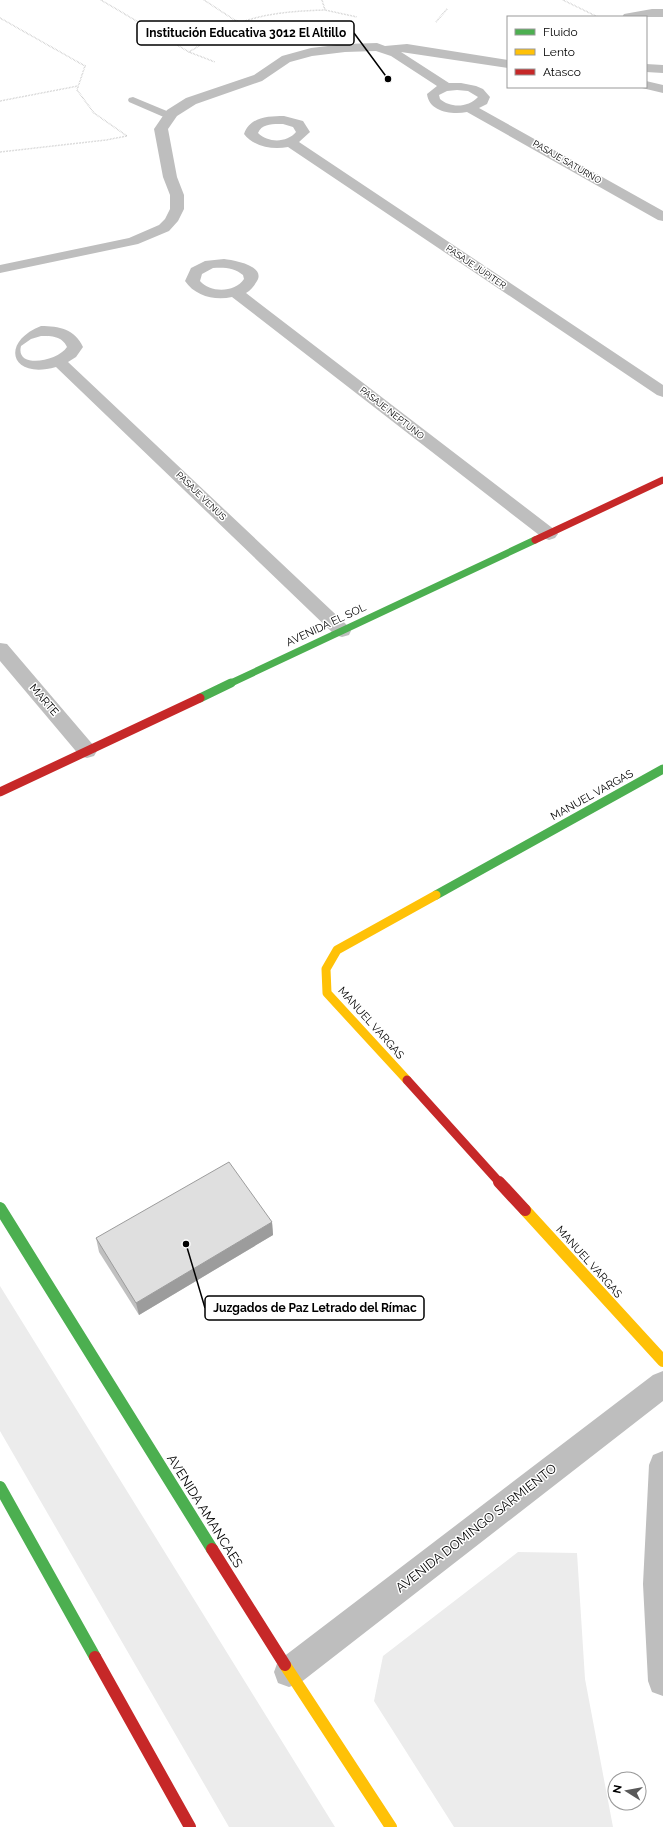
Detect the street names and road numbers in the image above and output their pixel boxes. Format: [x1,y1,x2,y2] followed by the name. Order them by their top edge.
[531,138,603,186] street label: PASAJE SATURNO
[444,242,509,291] street label: PASAJE JÚPITER
[358,385,426,441] street label: PASAJE NEPTUNO
[174,470,228,523] street label: PASAJE VENUS
[284,601,369,649] street label: AVENIDA EL SOL
[27,682,61,719] street label: MARTE
[548,767,636,823] street label: MANUEL VARGAS
[335,984,407,1062] street label: MANUEL VARGAS
[553,1223,625,1301] street label: MANUEL VARGAS
[164,1452,246,1570] street label: AVENIDA AMANCAES
[393,1460,560,1595] street label: AVENIDA DOMINGO SARMIENTO

